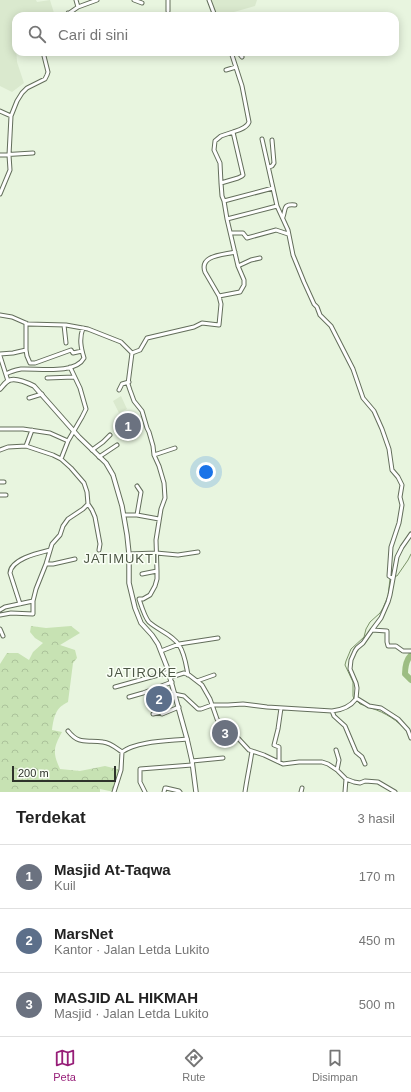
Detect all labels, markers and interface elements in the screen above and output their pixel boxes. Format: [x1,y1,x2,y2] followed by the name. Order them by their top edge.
[12,12,399,56] search box
[26,23,48,45] icon: search
[58,26,128,43] text: Cari di sini
[115,411,141,441] pin: 1
[196,462,216,482] your location
[83,551,159,566] district label: JATIMUKTI
[107,665,177,680] district label: JATIROKE
[146,684,172,714] pin: 2
[212,718,238,748] pin: 3
[12,764,116,783] scale bar
[18,767,49,779] text: 200 m
[16,808,86,827] text: Terdekat
[357,811,395,826] text: 3 hasil
[54,861,171,878] text: Masjid At-Taqwa
[25,869,33,884] text: 1
[359,869,395,884] text: 170 m
[54,878,76,893] text: Kuil
[54,925,113,942] text: MarsNet
[25,933,33,948] text: 2
[359,933,395,948] text: 450 m
[54,942,209,957] text: Kantor · Jalan Letda Lukito
[54,989,198,1006] text: MASJID AL HIKMAH
[25,997,33,1012] text: 3
[359,997,395,1012] text: 500 m
[54,1006,209,1021] text: Masjid · Jalan Letda Lukito
[53,1047,76,1083] tab: Peta
[182,1047,206,1083] tab: Rute
[312,1047,358,1083] tab: Disimpan

